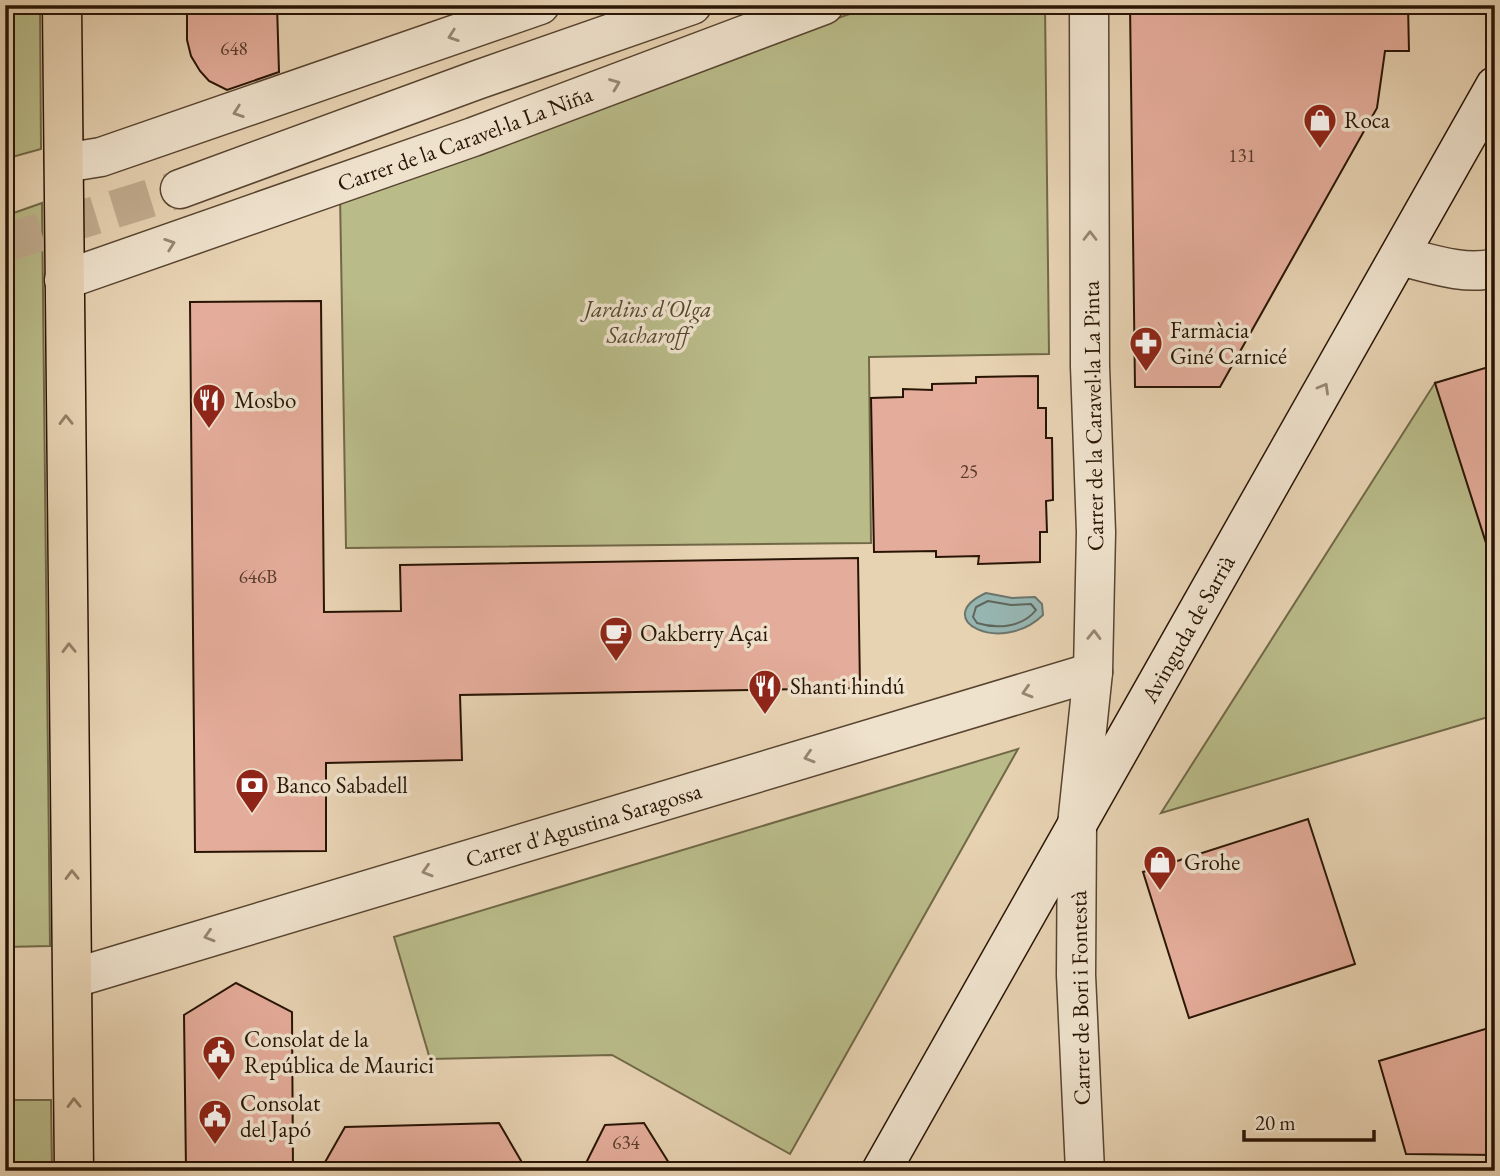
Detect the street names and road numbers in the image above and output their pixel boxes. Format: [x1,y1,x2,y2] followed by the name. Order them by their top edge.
[333,78,597,198] street label: Carrer de la Caravel·la La Niña
[1076,280,1110,551] street label: Carrer de la Caravel·la La Pinta
[1134,549,1242,709] street label: Avinguda de Sarrià
[462,775,706,875] street label: Carrer d'Agustina Saragossa
[1063,889,1097,1106] street label: Carrer de Bori i Fontestà

